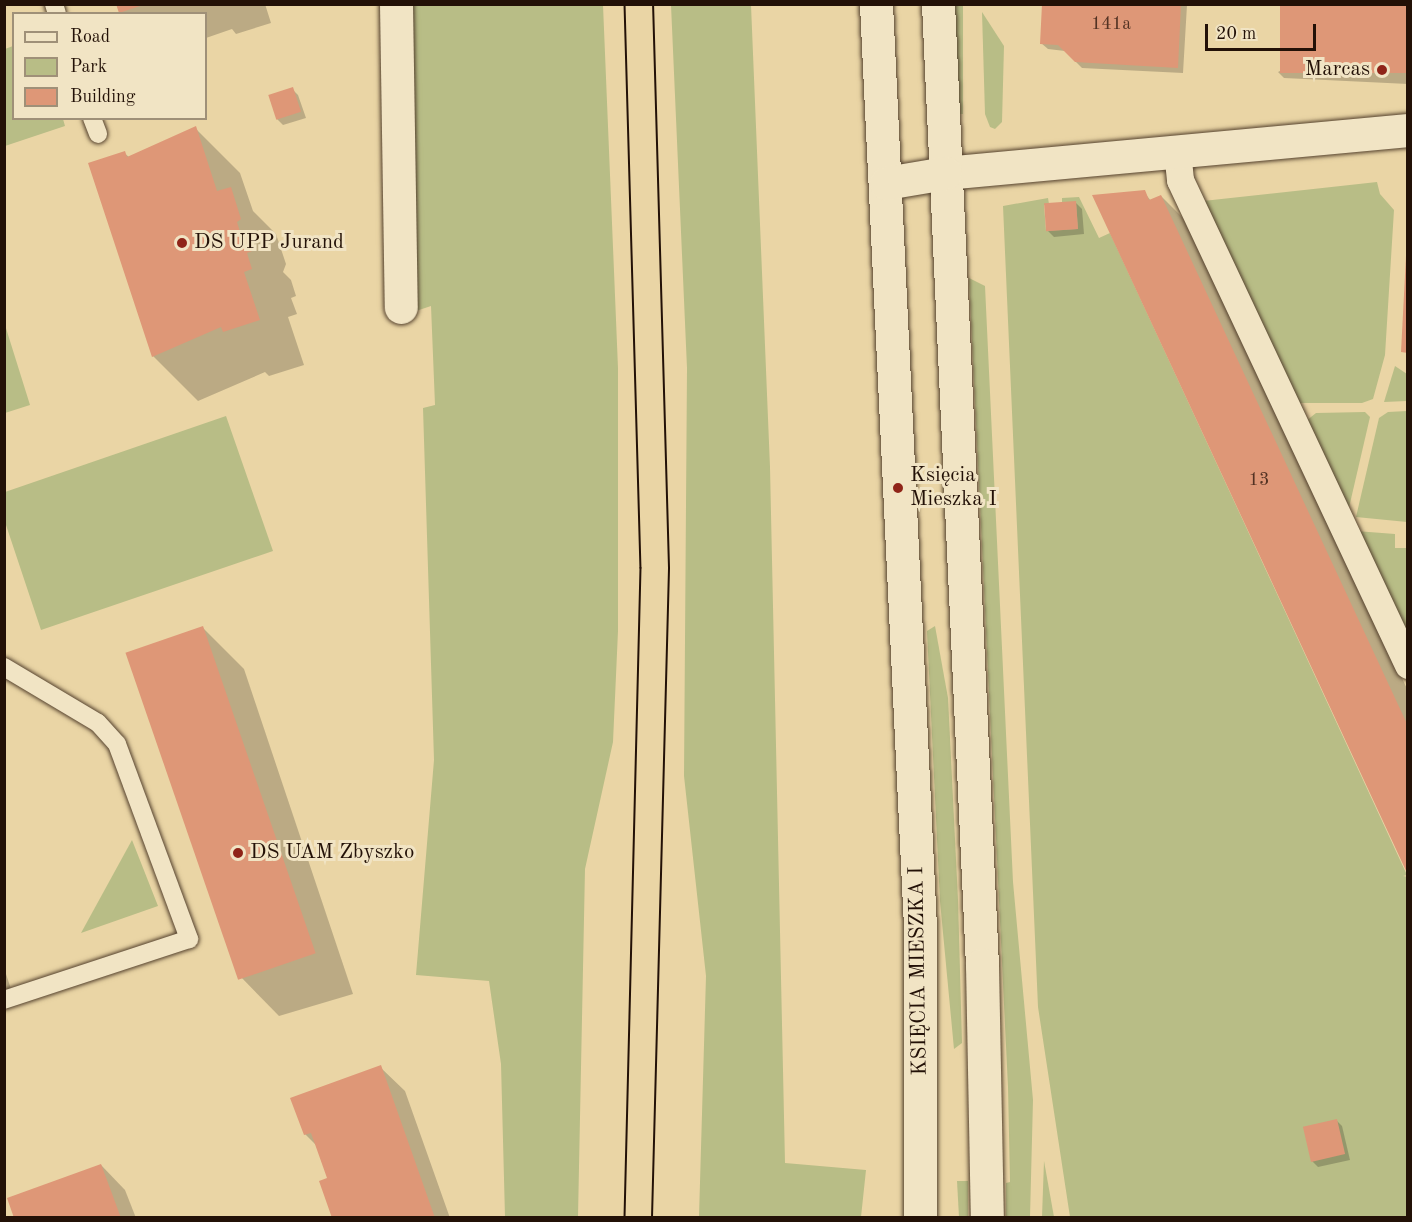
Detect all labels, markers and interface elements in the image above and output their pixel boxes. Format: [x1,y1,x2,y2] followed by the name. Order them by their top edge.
[12,12,207,120] legend
[1208,12,1319,50] scale bar
[1091,13,1131,35] house number: 141a
[1216,25,1256,43] text: 20 m
[70,28,110,46] text: Road
[1305,57,1370,83] place label: Marcas
[70,58,107,76] text: Park
[1375,63,1389,77] marker: Marcas
[70,88,135,106] text: Building
[194,230,344,256] place label: DS UPP Jurand
[175,236,189,250] marker: DS UPP Jurand
[910,463,997,513] place label: Księcia Mieszka I
[1249,469,1269,491] house number: 13
[891,481,905,495] marker: Księcia Mieszka I
[250,840,414,866] place label: DS UAM Zbyszko
[231,846,245,860] marker: DS UAM Zbyszko
[905,866,933,1076] street label: KSIĘCIA MIESZKA I

